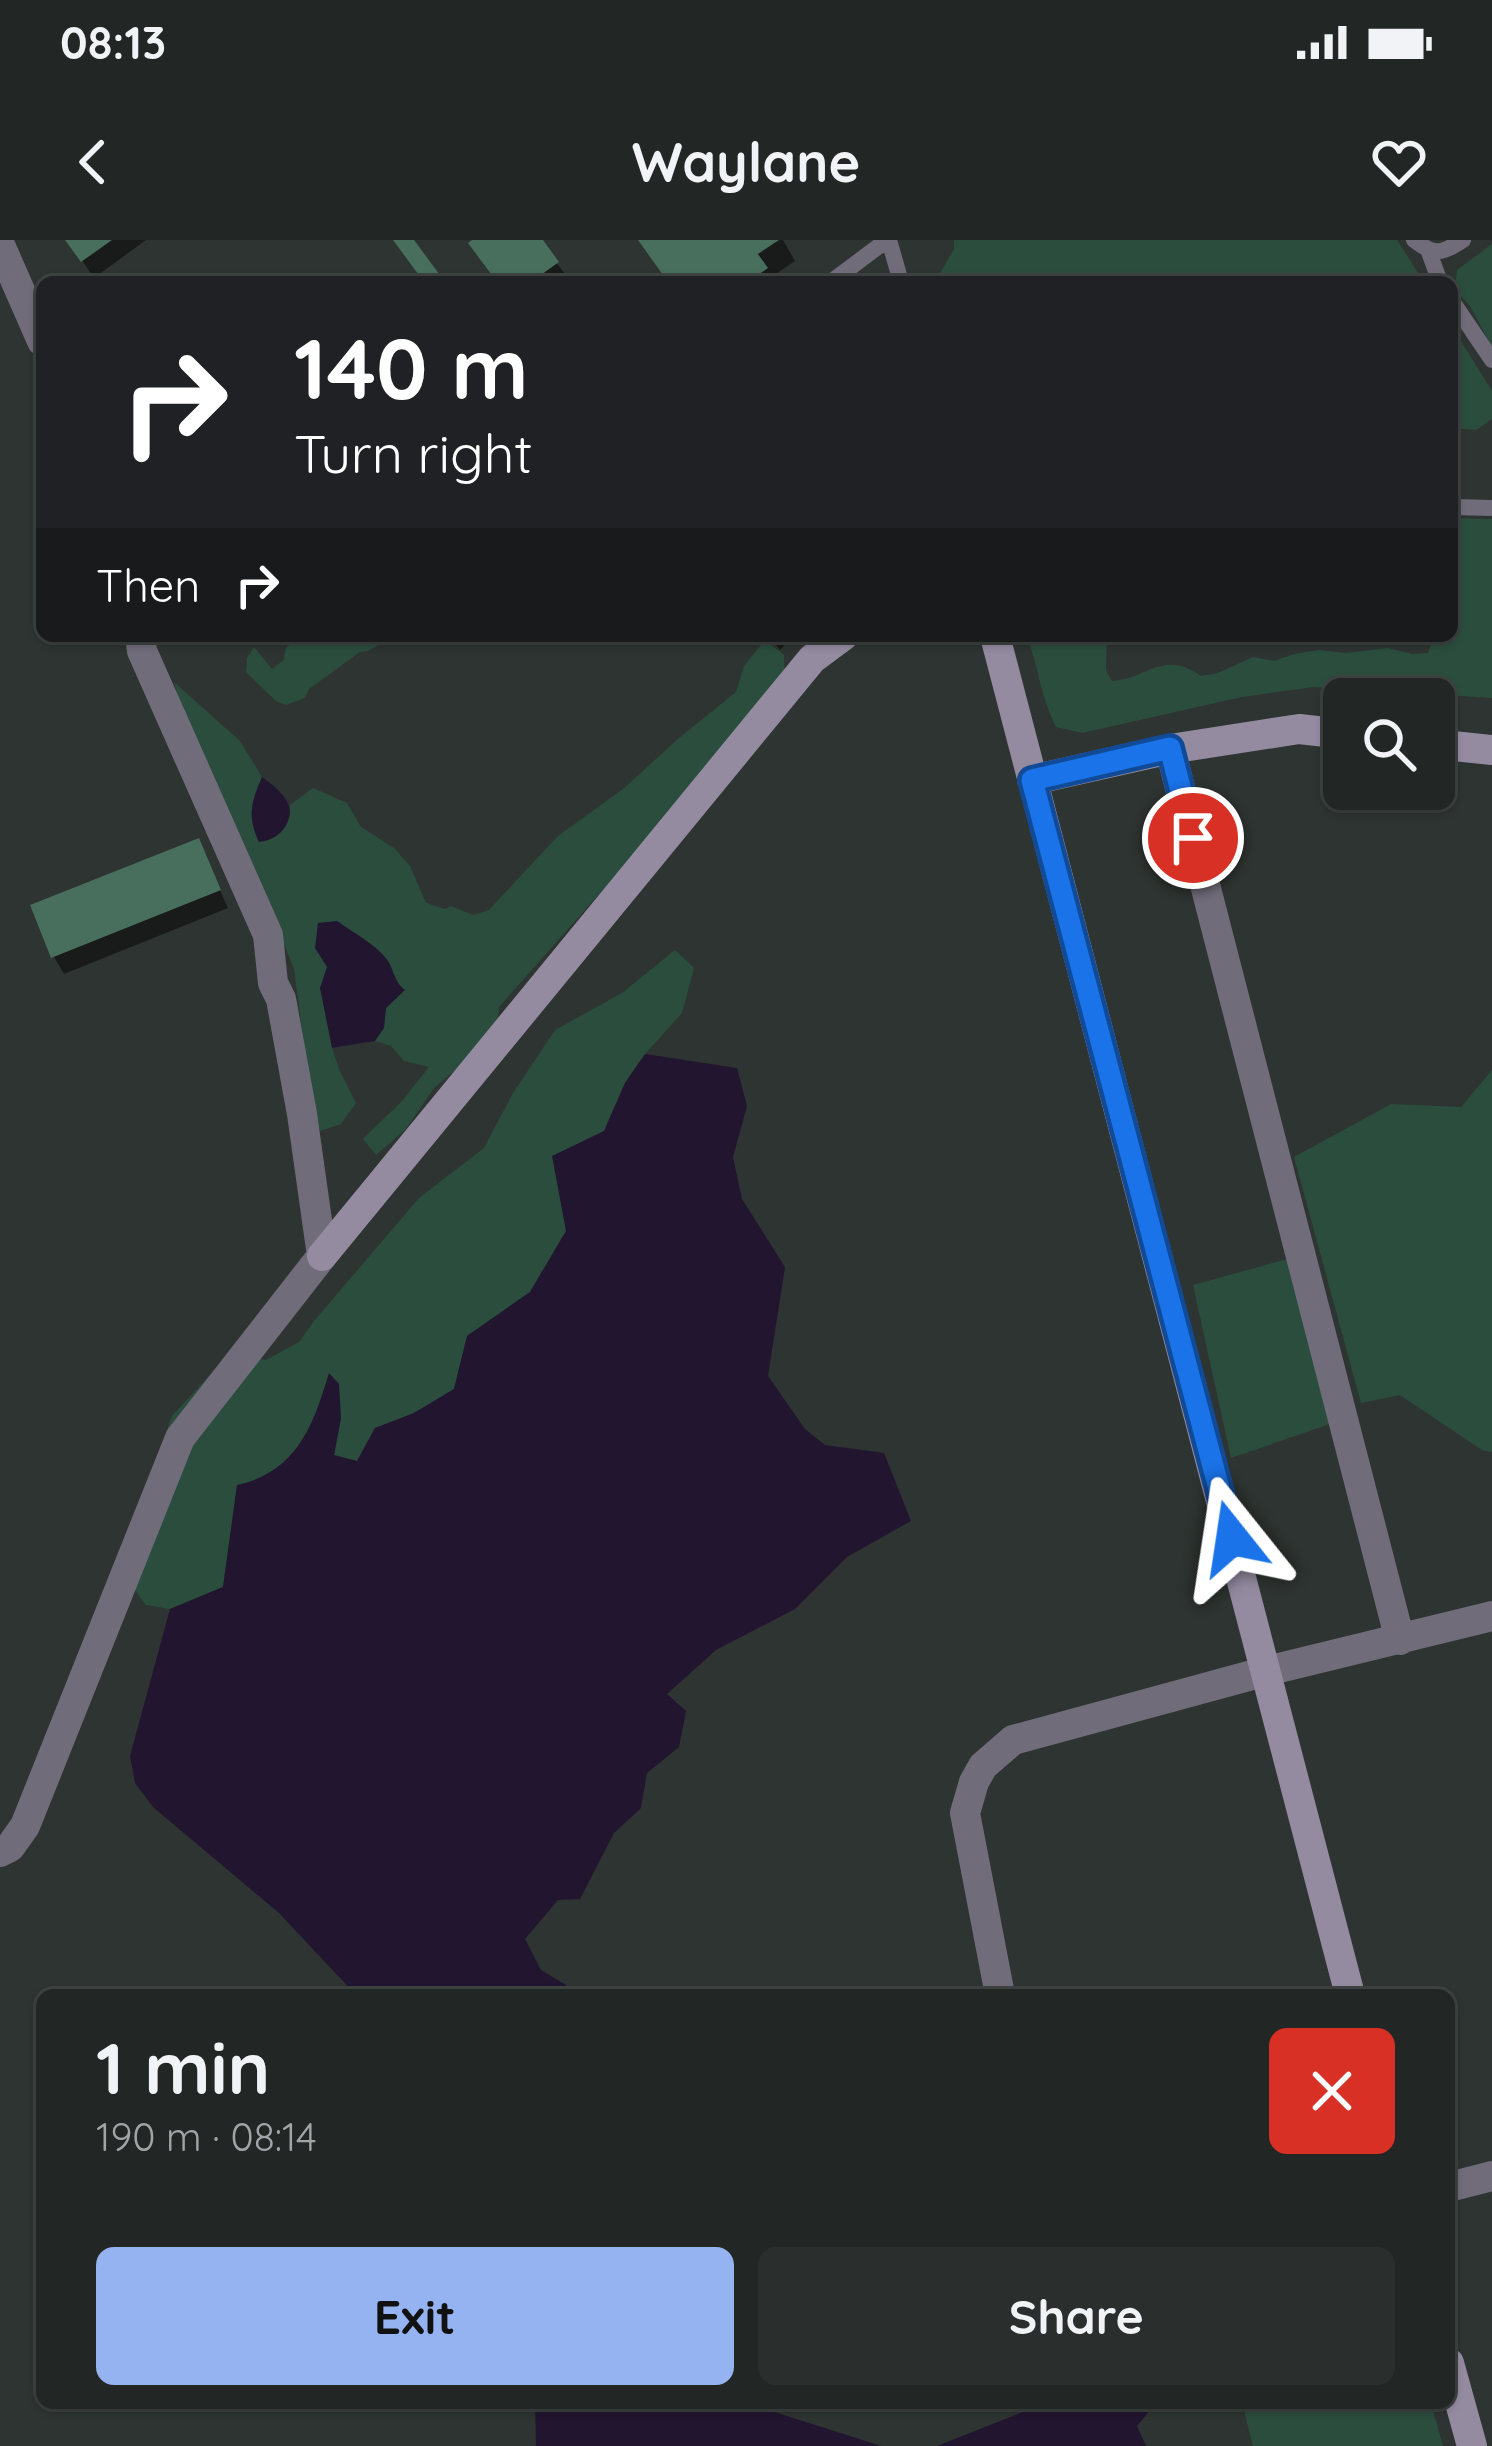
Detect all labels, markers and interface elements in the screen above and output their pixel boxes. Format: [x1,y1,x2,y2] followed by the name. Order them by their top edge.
[60,14,166,70] text: 08:13
[632,128,860,196] text: Waylane
[60,129,126,195] icon: back
[1366,129,1432,195] icon: heart
[294,315,529,420] text: 140 m
[96,324,252,480] icon: right
[294,419,533,487] text: Turn right
[224,552,290,618] icon: right
[96,557,200,613] text: Then
[1323,678,1455,810] map controls
[1323,678,1455,810] button: search
[1142,787,1244,889] pin
[1160,805,1226,871] icon: arrive
[1169,1475,1295,1601] position arrow
[96,2022,270,2112] text: 1 min
[1269,2028,1395,2154] button: close
[96,2112,316,2161] text: 190 m · 08:14
[96,2247,734,2385] button: Exit
[758,2247,1395,2385] button: Share

